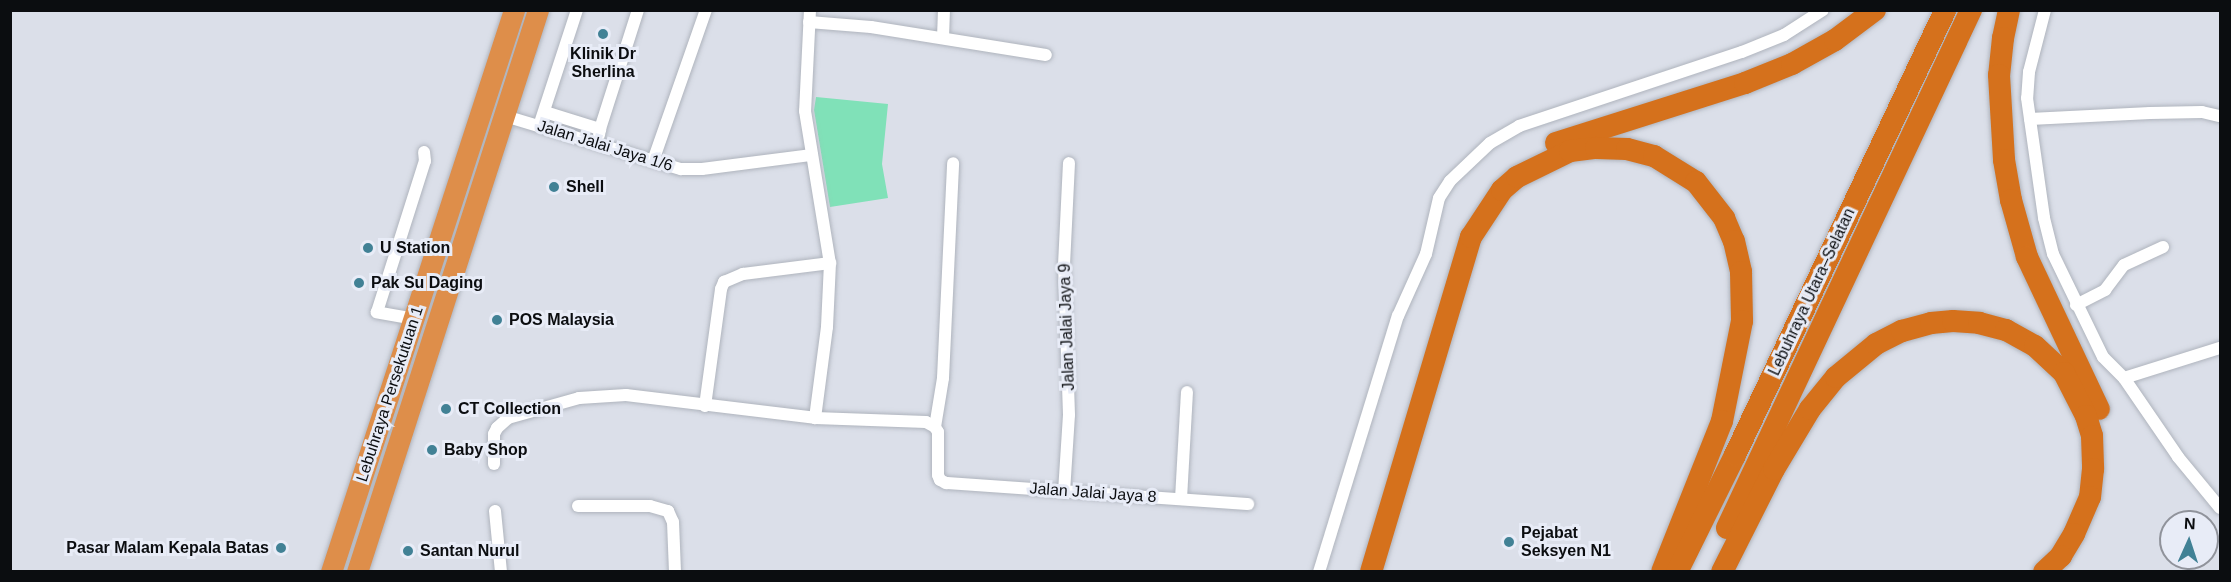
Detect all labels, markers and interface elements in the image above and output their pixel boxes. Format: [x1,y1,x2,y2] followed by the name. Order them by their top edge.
[594,25,612,43] marker: Klinik Dr Sherlina
[570,44,636,82] place label: Klinik Dr Sherlina
[535,116,675,176] street label: Jalan Jalai Jaya 1/6
[566,177,604,197] place label: Shell
[547,180,561,194] marker: Shell
[1765,205,1859,379] street label: Lebuhraya Utara–Selatan
[380,238,450,258] place label: U Station
[361,241,375,255] marker: U Station
[1055,263,1079,391] street label: Jalan Jalai Jaya 9
[371,273,483,293] place label: Pak Su Daging
[352,276,366,290] marker: Pak Su Daging
[353,304,427,484] street label: Lebuhraya Persekutuan 1
[509,310,614,330] place label: POS Malaysia
[490,313,504,327] marker: POS Malaysia
[458,399,561,419] place label: CT Collection
[439,402,453,416] marker: CT Collection
[444,440,528,460] place label: Baby Shop
[425,443,439,457] marker: Baby Shop
[1029,479,1157,507] street label: Jalan Jalai Jaya 8
[2159,510,2219,570] north arrow
[2184,515,2196,532] text: N
[1521,523,1611,561] place label: Pejabat Seksyen N1
[1502,535,1516,549] marker: Pejabat Seksyen N1
[66,538,269,558] place label: Pasar Malam Kepala Batas
[274,541,288,555] marker: Pasar Malam Kepala Batas
[420,541,520,561] place label: Santan Nurul
[401,544,415,558] marker: Santan Nurul

